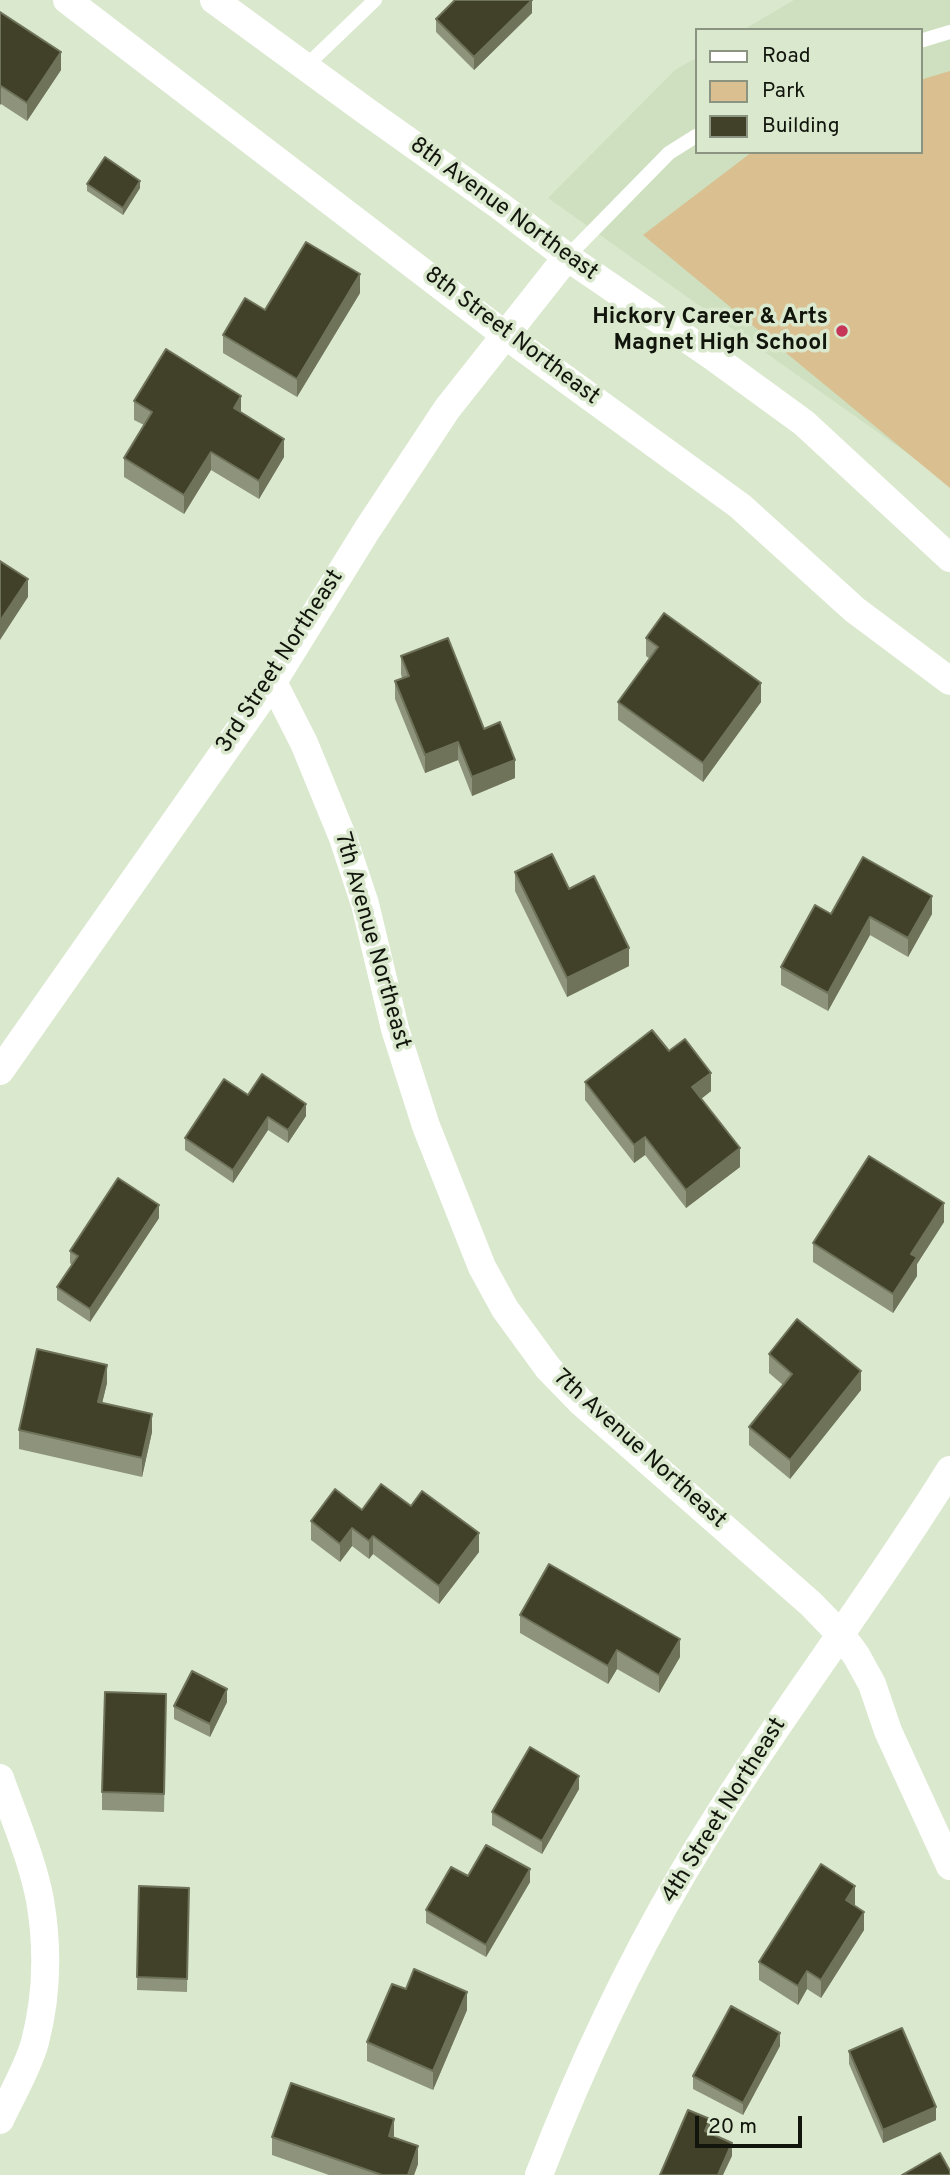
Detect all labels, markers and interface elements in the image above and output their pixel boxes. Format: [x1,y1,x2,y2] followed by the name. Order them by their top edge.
[694,28,922,154] legend
[762,43,811,70] text: Road
[762,78,805,105] text: Park
[762,113,840,140] text: Building
[403,132,603,288] street label: 8th Avenue Northeast
[418,262,604,412] street label: 8th Street Northeast
[592,304,828,358] place label: Hickory Career & Arts Magnet High School
[834,323,850,339] marker: Hickory Career & Arts Magnet High School
[211,565,351,759] street label: 3rd Street Northeast
[327,830,415,1052] street label: 7th Avenue Northeast
[547,1365,731,1535] street label: 7th Avenue Northeast
[657,1713,793,1909] street label: 4th Street Northeast
[698,2102,805,2146] scale bar
[708,2114,757,2141] text: 20 m

